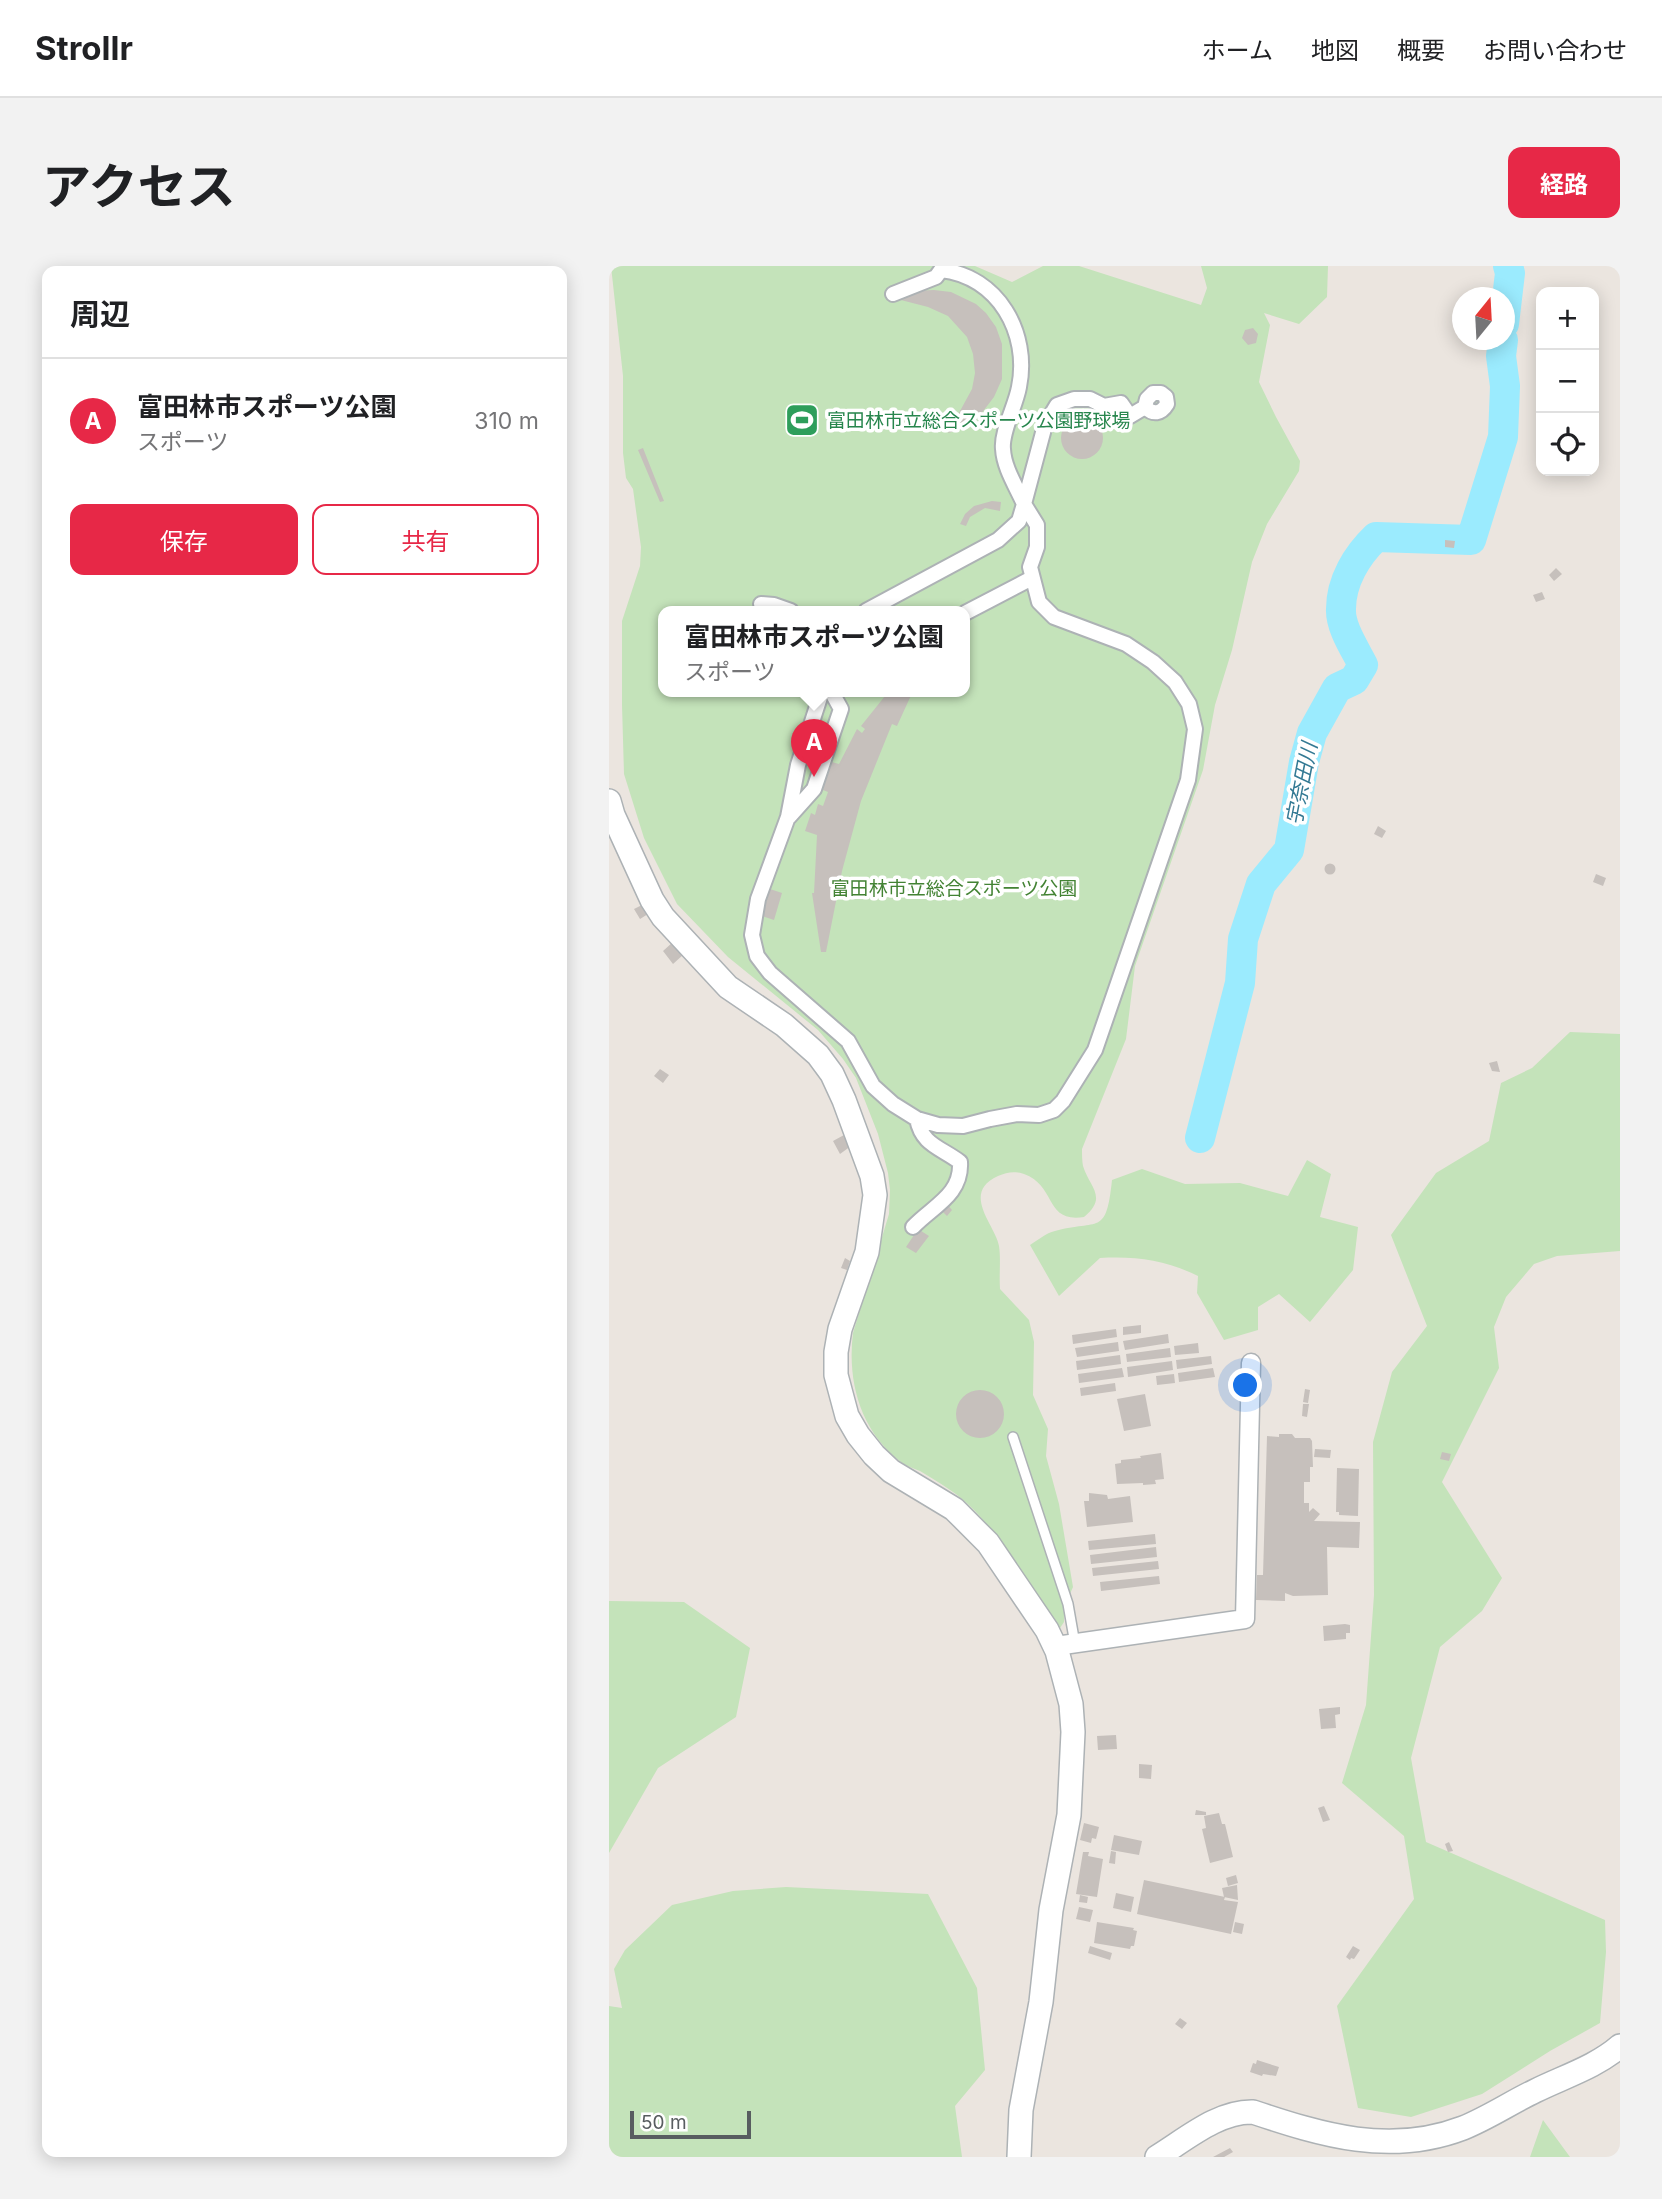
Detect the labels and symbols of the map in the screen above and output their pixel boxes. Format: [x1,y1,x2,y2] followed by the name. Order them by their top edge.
[1452,287,1515,350] north arrow
[783,401,821,439] sports icon: 富田林市立総合スポーツ公園野球場
[827,409,1131,432] place label: 富田林市立総合スポーツ公園野球場
[791,719,837,777] pin: A
[1281,738,1322,828] water label: 宇奈田川
[831,877,1077,900] park label: 富田林市立総合スポーツ公園
[1228,1368,1262,1402] your location
[630,2108,751,2140] scale bar

